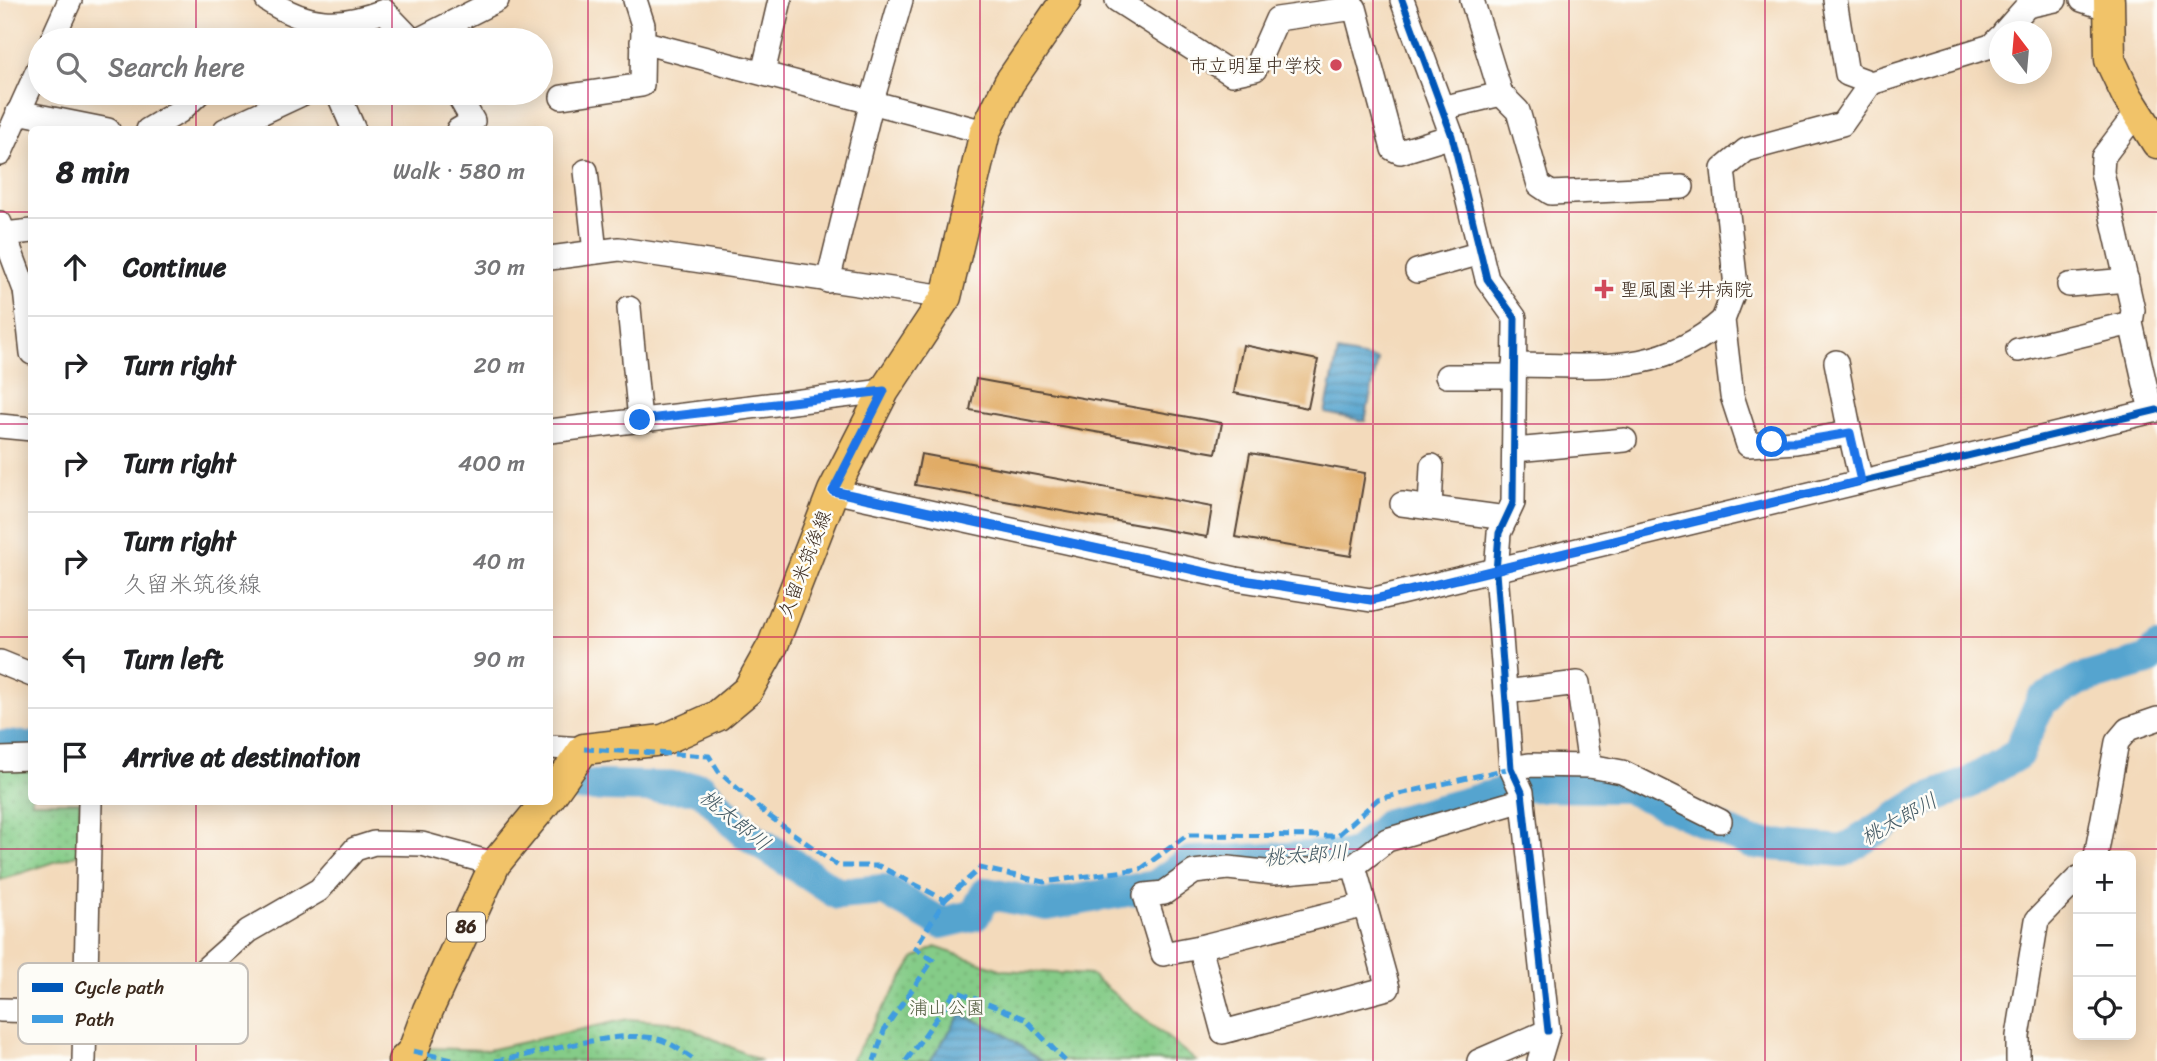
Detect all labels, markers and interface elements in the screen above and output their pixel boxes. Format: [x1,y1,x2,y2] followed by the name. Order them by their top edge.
[1989,21,2052,84] north arrow
[28,28,553,105] search box
[108,44,245,90] text: Search here
[52,48,90,86] icon: search
[1189,49,1322,82] place label: 市立明星中学校
[1328,57,1344,73] marker: 市立明星中学校
[56,145,129,199] text: 8 min
[393,151,525,192] text: Walk · 580 m
[123,244,226,290] text: Continue
[474,247,525,288] text: 30 m
[56,248,94,286] icon: ahead
[1620,273,1753,306] place label: 聖風園半井病院
[1594,279,1614,299] marker: 聖風園半井病院
[123,342,236,388] text: Turn right
[474,345,525,386] text: 20 m
[56,346,94,384] icon: right
[624,404,655,435] route end
[1756,426,1787,457] route start
[123,440,236,486] text: Turn right
[458,443,525,484] text: 400 m
[56,444,94,482] icon: right
[769,505,840,623] street label: 久留米筑後線
[123,518,236,564] text: Turn right
[472,541,525,582] text: 40 m
[56,542,94,580] icon: right
[123,564,261,605] text: 久留米筑後線
[123,636,223,682] text: Turn left
[473,639,525,680] text: 90 m
[56,640,94,678] icon: left
[123,734,360,780] text: Arrive at destination
[56,738,94,776] icon: arrive
[690,779,780,861] water label: 桃太郎川
[1853,782,1945,856] water label: 桃太郎川
[1263,833,1349,877] water label: 桃太郎川
[2073,851,2136,1040] map controls
[2073,851,2136,914] button: +
[447,912,485,942] road number: 86
[2073,914,2136,977] button: −
[18,963,248,1044] legend
[75,971,164,1004] text: Cycle path
[2073,977,2136,1040] button: locate
[909,991,985,1024] park label: 浦山公園
[75,1003,114,1036] text: Path

